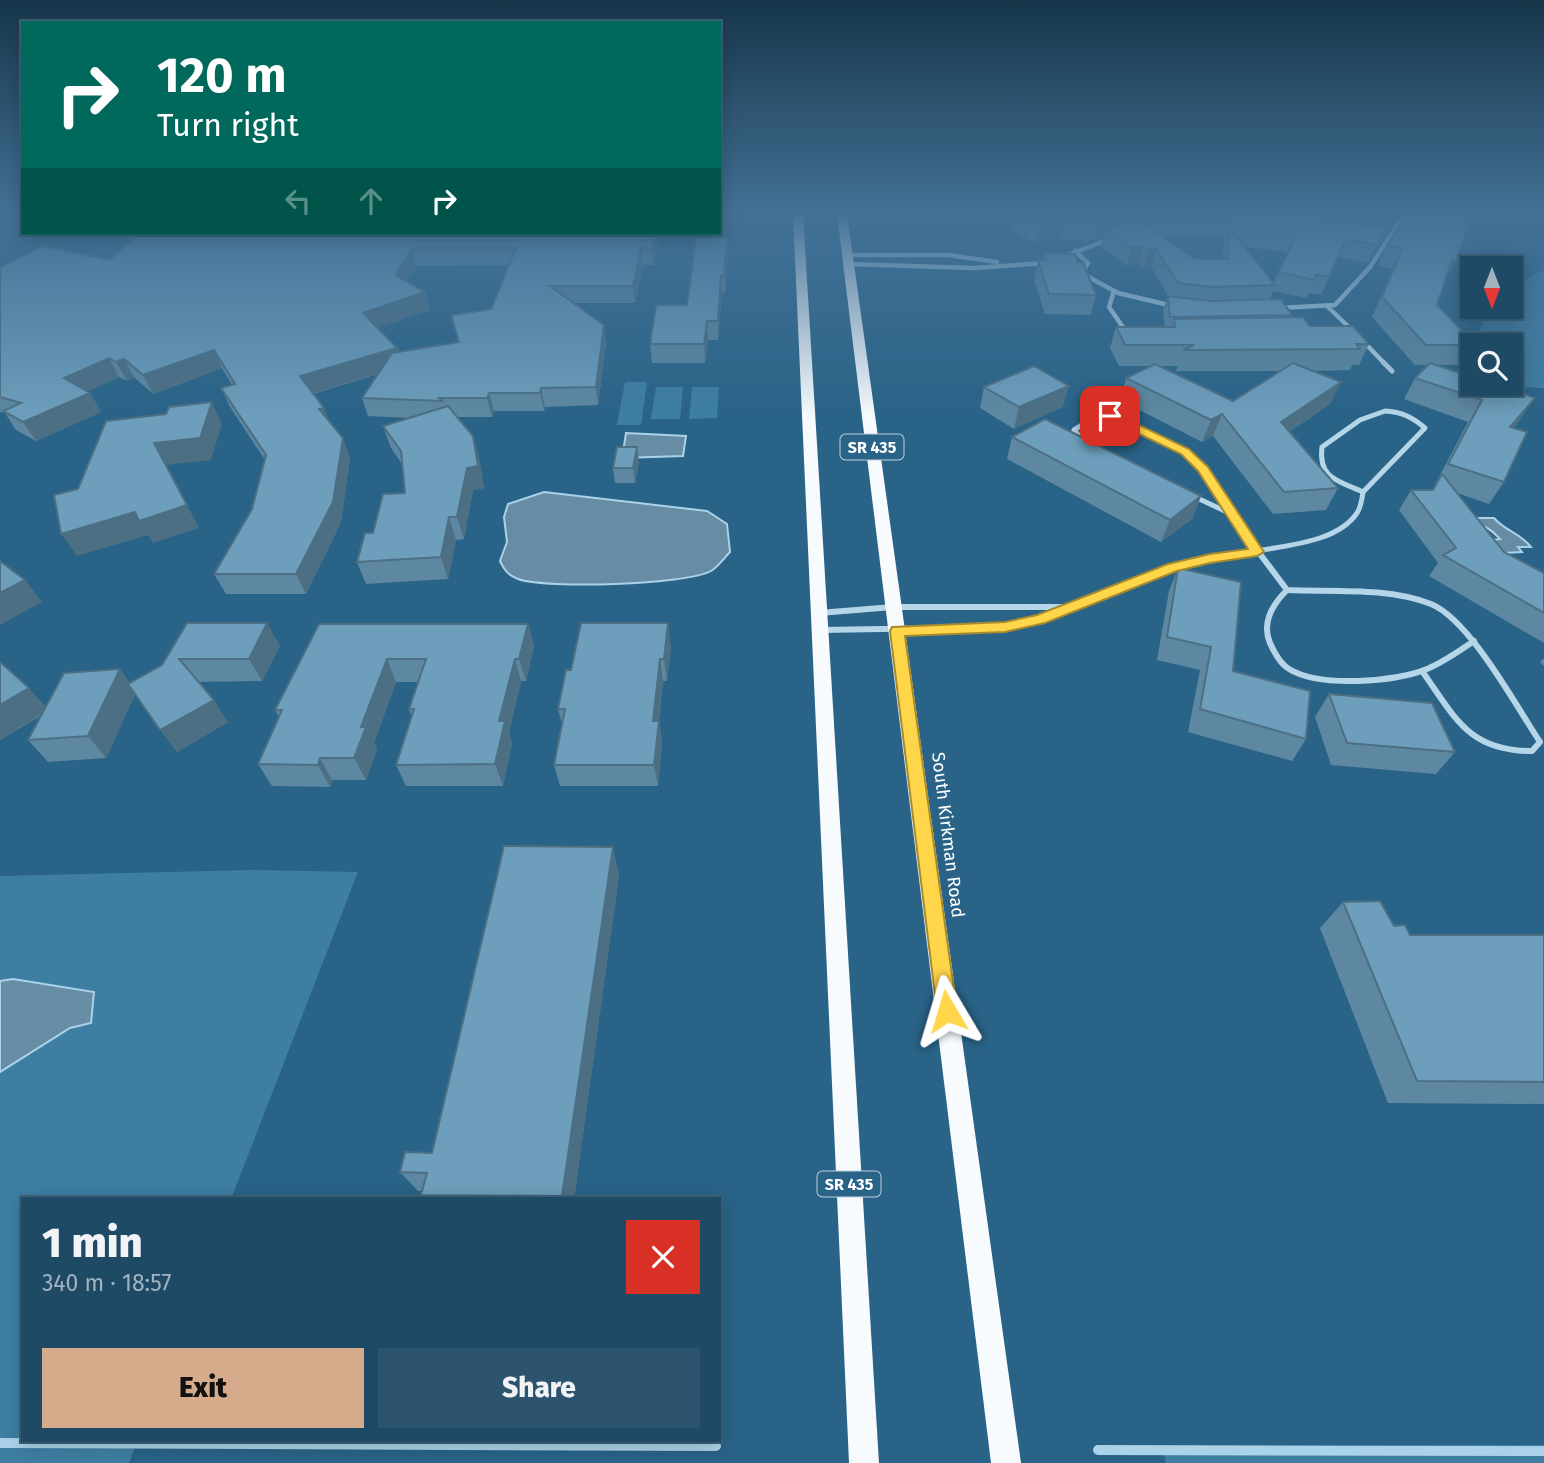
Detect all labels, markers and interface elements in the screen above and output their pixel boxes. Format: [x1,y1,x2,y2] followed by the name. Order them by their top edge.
[157,46,287,105] text: 120 m
[42,49,133,140] icon: right
[157,106,299,144] text: Turn right
[279,182,317,220] icon: left
[352,182,390,220] icon: ahead
[425,182,463,220] icon: right
[1460,256,1522,318] north arrow
[1460,256,1523,396] map controls
[1460,333,1523,396] button: search
[1080,386,1140,446] pin
[1091,397,1129,435] icon: arrive
[840,434,903,460] road number: SR 435
[927,751,969,919] street label: South Kirkman Road
[910,974,984,1048] position arrow
[818,1172,880,1196] road number: SR 435
[42,1218,143,1268] text: 1 min
[626,1220,700,1294] button: close
[42,1269,171,1297] text: 340 m · 18:57
[42,1348,364,1428] button: Exit
[378,1348,700,1428] button: Share

